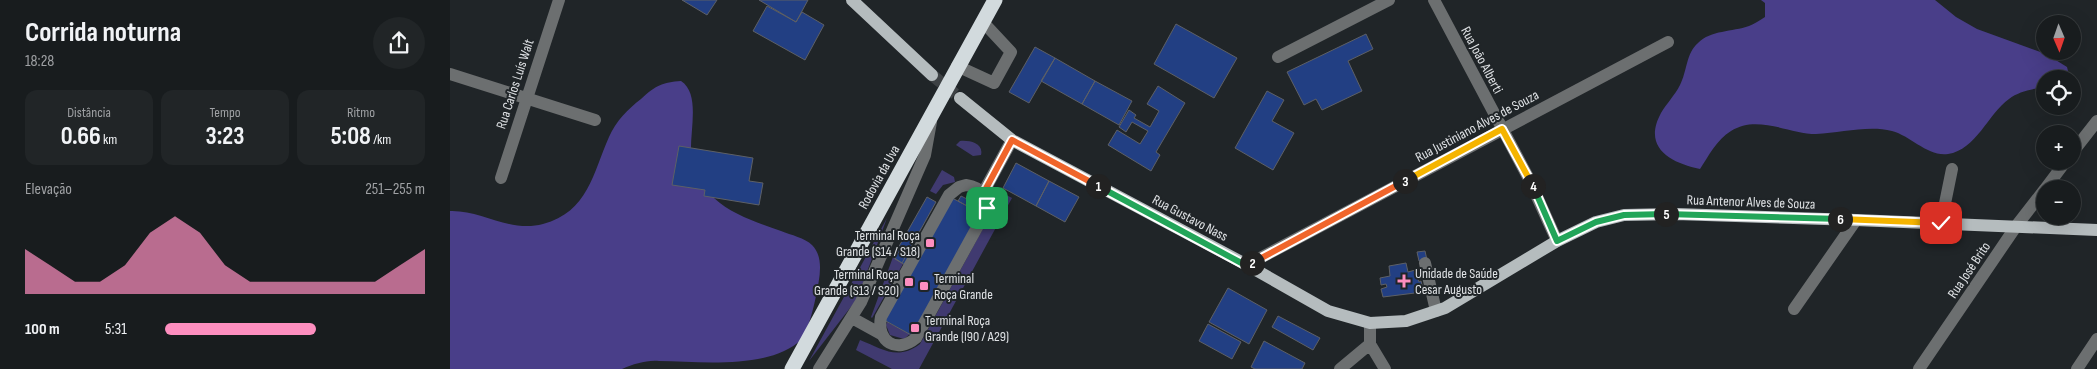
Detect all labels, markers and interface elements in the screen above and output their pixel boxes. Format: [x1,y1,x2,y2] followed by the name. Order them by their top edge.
[2036,15,2081,60] north arrow
[2036,15,2081,225] map controls
[25,16,181,49] text: Corrida noturna
[373,17,425,69] button: share
[1457,24,1507,96] street label: Rua João Alberti
[492,37,538,131] street label: Rua Carlos Luís Walt
[25,52,54,71] text: 18:28
[2036,70,2081,115] button: locate
[1412,86,1542,166] street label: Rua Justiniano Alves de Souza
[67,104,111,121] text: Distância
[210,104,240,121] text: Tempo
[347,104,375,121] text: Ritmo
[61,121,101,152] text: 0.66
[206,121,244,152] text: 3:23
[331,121,371,152] text: 5:08
[2036,125,2081,170] button: +
[101,131,117,148] text: km
[371,131,391,148] text: /km
[855,142,903,212] street label: Rodovia da Uva
[1392,168,1418,194] pin: 3
[1402,173,1409,190] text: 3
[1086,174,1110,198] pin: 1
[1520,174,1546,198] pin: 4
[1096,178,1101,195] text: 1
[1530,178,1537,195] text: 4
[25,180,72,199] text: Elevação
[365,180,425,199] text: 251–255 m
[2036,180,2081,225] button: −
[966,187,1008,229] pin
[1149,191,1231,245] street label: Rua Gustavo Nass
[1686,191,1816,213] street label: Rua Antenor Alves de Souza
[973,194,1001,222] icon: arrive
[1654,202,1678,226] pin: 5
[1920,202,1962,244] pin
[1663,206,1670,223] text: 5
[1828,206,1852,232] pin: 6
[1927,209,1955,237] icon: check
[1837,211,1844,228] text: 6
[836,227,920,260] place label: Terminal Roça Grande (S14 / S18)
[924,237,936,249] marker: Terminal Roça Grande (S14 / S18)
[1944,238,1994,301] street label: Rua José Brito
[1240,250,1264,276] pin: 2
[1249,255,1256,272] text: 2
[1415,265,1498,298] place label: Unidade de Saúde Cesar Augusto
[814,266,899,299] place label: Terminal Roça Grande (S13 / S20)
[934,270,993,303] place label: Terminal Roça Grande
[1397,274,1411,288] marker: Unidade de Saúde Cesar Augusto
[903,276,915,288] marker: Terminal Roça Grande (S13 / S20)
[918,280,930,292] marker: Terminal Roça Grande
[925,312,1009,345] place label: Terminal Roça Grande (I90 / A29)
[25,320,60,339] text: 100 m
[105,320,127,339] text: 5:31
[909,322,921,334] marker: Terminal Roça Grande (I90 / A29)

